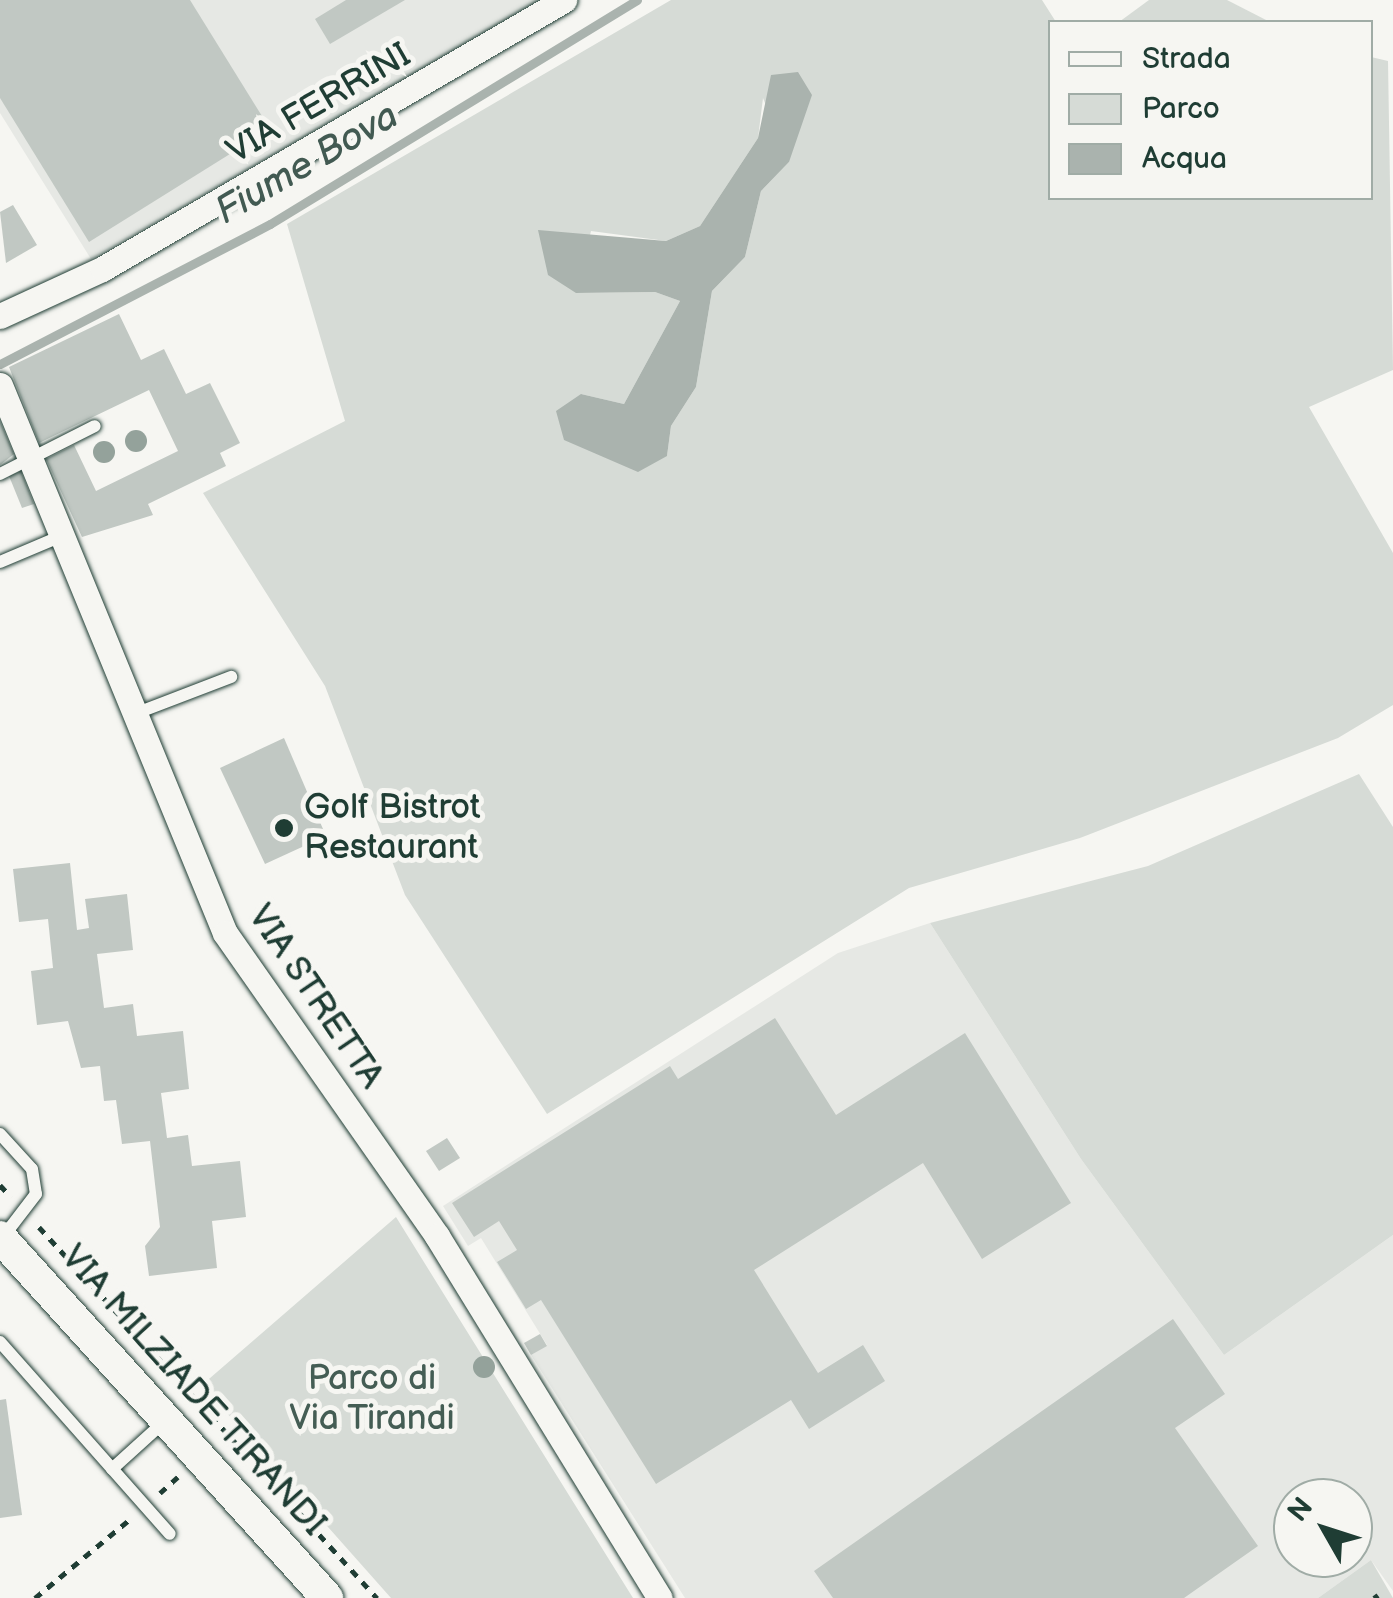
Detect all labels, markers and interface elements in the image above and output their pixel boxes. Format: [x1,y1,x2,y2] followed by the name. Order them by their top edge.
[1048,20,1373,200] legend
[220,35,418,173] street label: VIA FERRINI
[1142,41,1231,77] text: Strada
[1142,91,1220,127] text: Parco
[208,93,406,235] water label: Fiume Bova
[1142,141,1227,177] text: Acqua
[304,787,481,869] place label: Golf Bistrot Restaurant
[273,817,295,839] marker: Golf Bistrot Restaurant
[238,897,392,1097] street label: VIA STRETTA
[51,1237,335,1545] street label: VIA MILZIADE TIRANDI
[289,1358,455,1440] park label: Parco di Via Tirandi
[1273,1478,1373,1578] north arrow
[1281,1492,1320,1529] text: N

